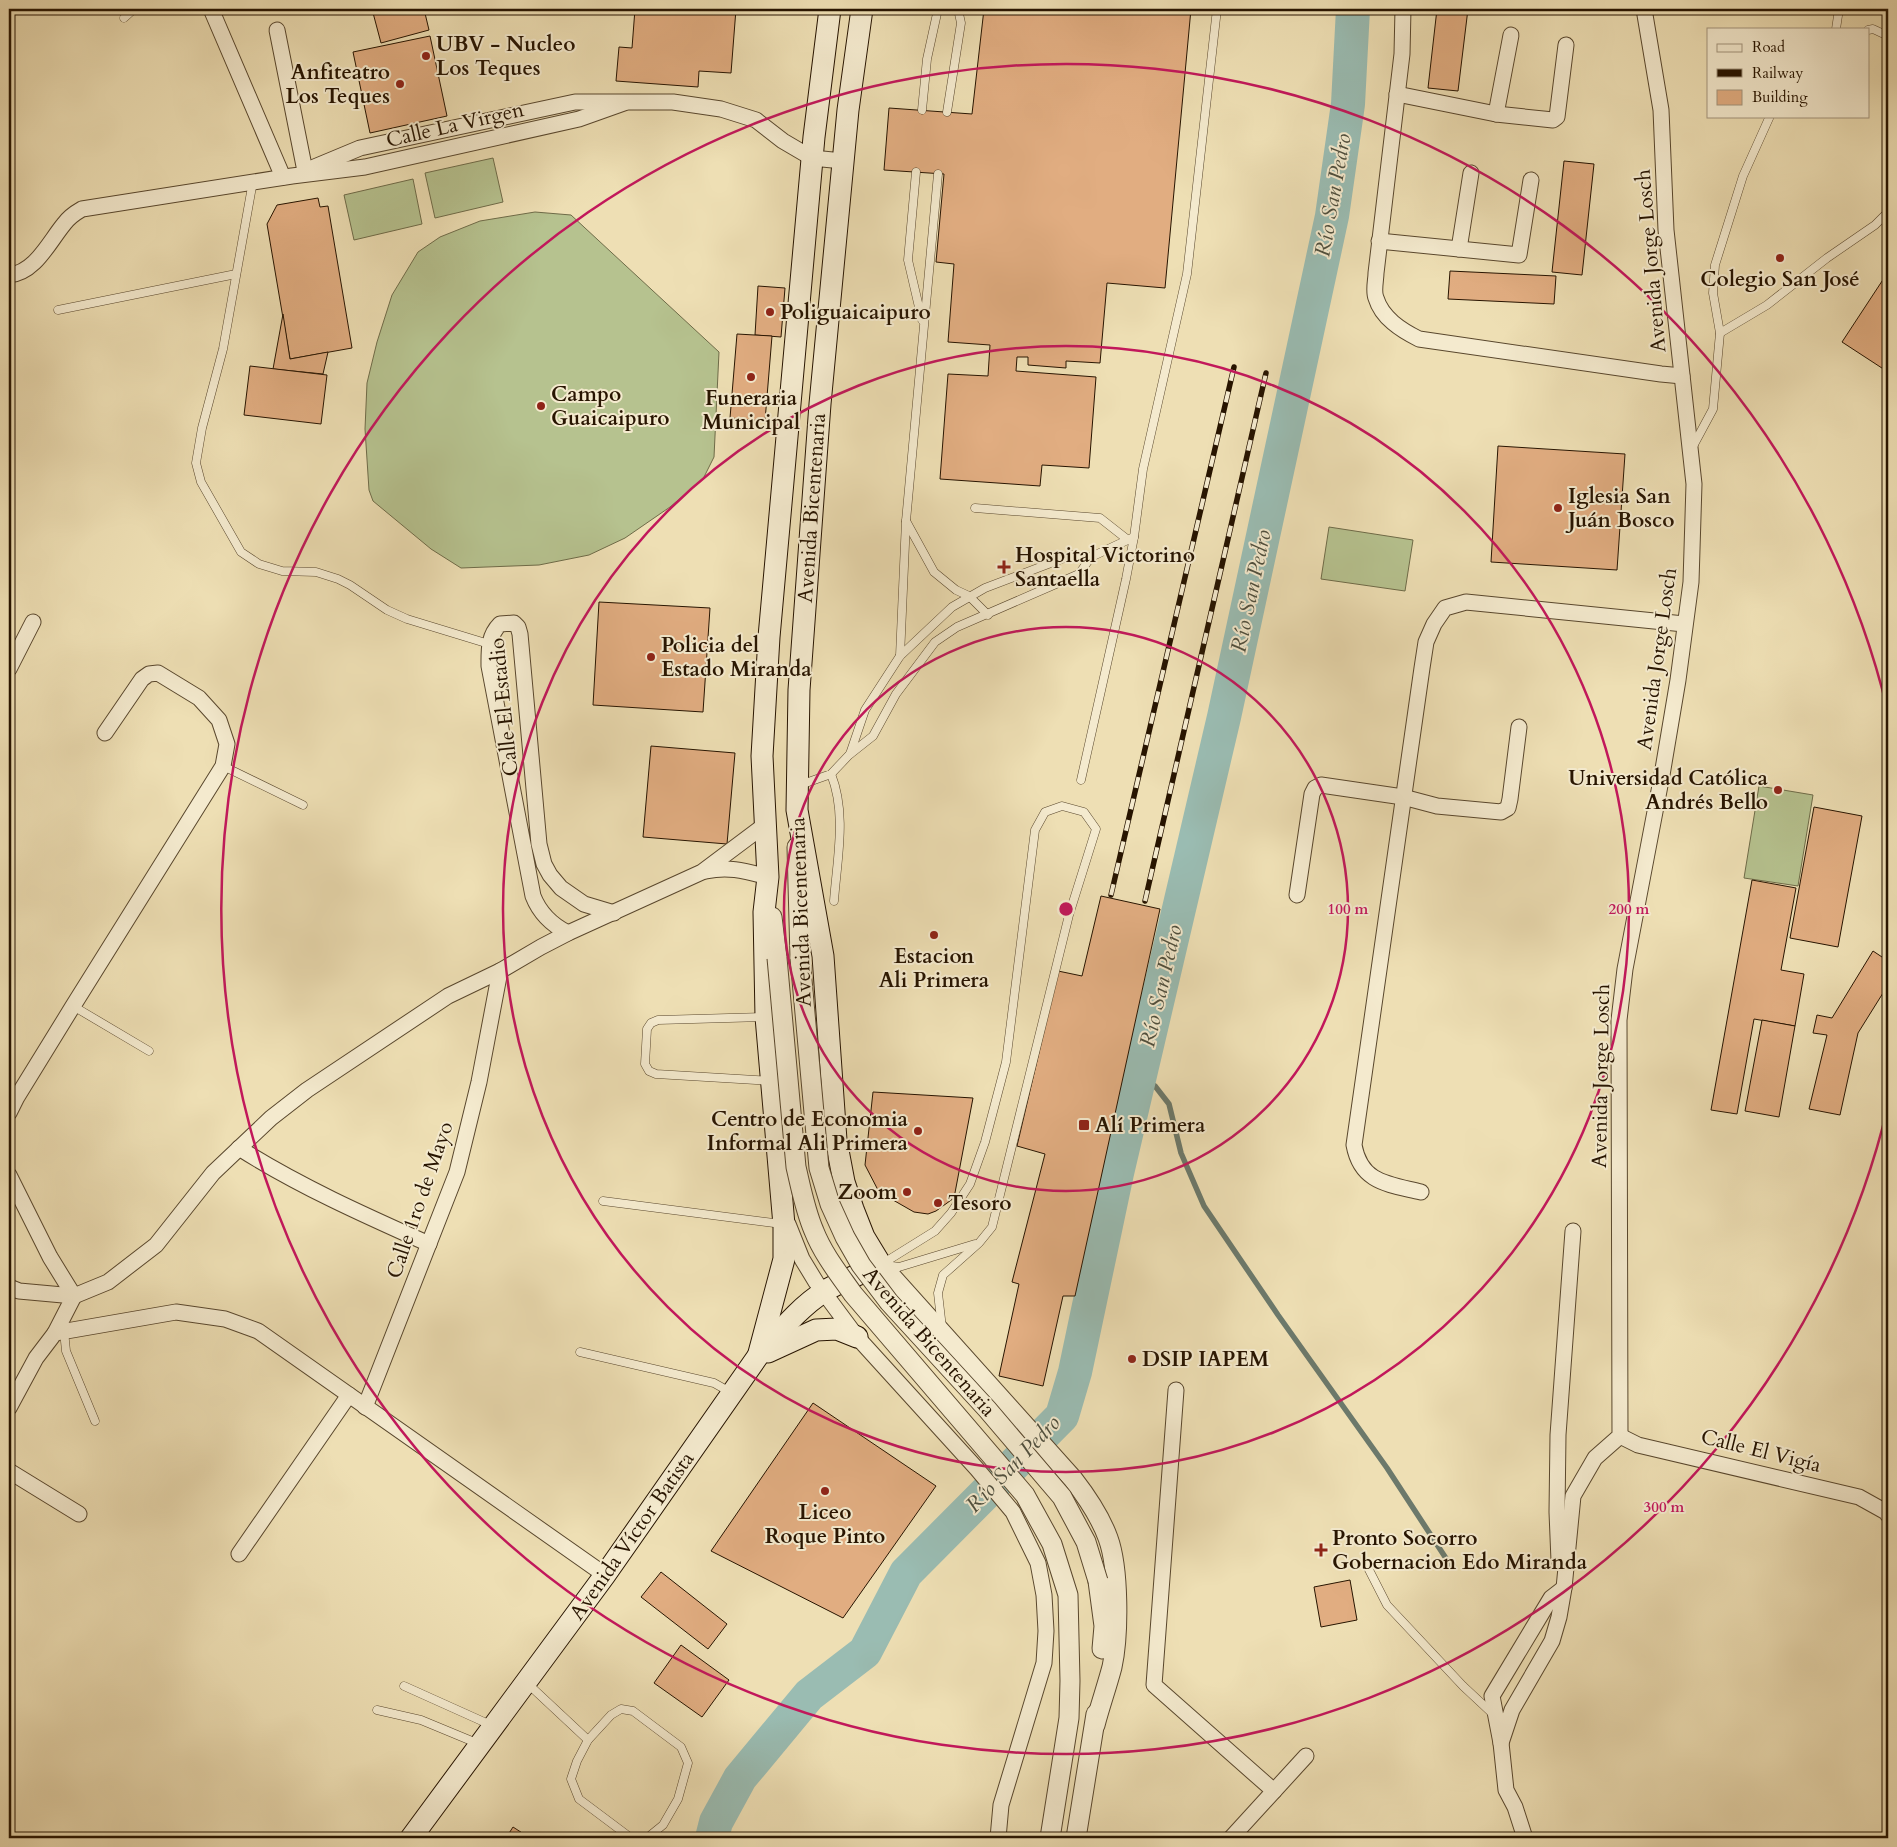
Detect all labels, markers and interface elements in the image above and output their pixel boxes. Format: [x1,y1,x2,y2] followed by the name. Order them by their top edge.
[1707,28,1870,118] legend
[436,30,575,83] place label: UBV - Nucleo Los Teques
[1752,37,1785,57] text: Road
[420,50,432,62] marker: UBV - Nucleo Los Teques
[285,58,390,111] place label: Anfiteatro Los Teques
[1752,63,1803,83] text: Railway
[394,78,406,90] marker: Anfiteatro Los Teques
[1752,87,1808,107] text: Building
[383,95,527,155] street label: Calle La Virgen
[1307,131,1359,259] water label: Río San Pedro
[1628,168,1673,354] street label: Avenida Jorge Losch
[1774,252,1786,264] marker: Colegio San José
[1700,265,1860,294] place label: Colegio San José
[780,298,931,327] place label: Poliguaicaipuro
[764,306,776,318] marker: Poliguaicaipuro
[745,371,757,383] marker: Funeraria Municipal
[551,380,670,433] place label: Campo Guaicaipuro
[702,384,800,437] place label: Funeraria Municipal
[535,400,547,412] marker: Campo Guaicaipuro
[791,412,833,604] street label: Avenida Bicentenaria
[1565,482,1674,535] place label: Iglesia San Juán Bosco
[1552,502,1564,514] marker: Iglesia San Juán Bosco
[1223,527,1279,655] water label: Río San Pedro
[1015,541,1195,594] place label: Hospital Victorino Santaella
[997,560,1011,574] marker: Hospital Victorino Santaella
[1630,565,1684,752] street label: Avenida Jorge Losch
[661,631,812,684] place label: Policia del Estado Miranda
[482,636,526,778] street label: Calle El Estadio
[645,651,657,663] marker: Policia del Estado Miranda
[1568,764,1769,817] place label: Universidad Católica Andrés Bello
[1772,784,1784,796] marker: Universidad Católica Andrés Bello
[783,817,819,1007] street label: Avenida Bicentenaria
[1328,899,1369,919] text: 100 m
[1609,899,1650,919] text: 200 m
[1057,900,1075,918] centre of rings
[1132,922,1190,1050] water label: Río San Pedro
[928,929,940,941] marker: Estacion Ali Primera
[879,942,990,995] place label: Estacion Ali Primera
[1585,983,1617,1168] street label: Avenida Jorge Losch
[707,1105,909,1158] place label: Centro de Economia Informal Ali Primera
[1095,1111,1206,1140] place label: Alí Primera
[380,1118,460,1282] street label: Calle 1ro de Mayo
[1077,1118,1091,1132] marker: Alí Primera
[912,1125,924,1137] marker: Centro de Economia Informal Ali Primera
[837,1178,898,1207] place label: Zoom
[901,1186,913,1198] marker: Zoom
[948,1189,1011,1218] place label: Tesoro
[932,1197,944,1209] marker: Tesoro
[856,1261,1002,1423] street label: Avenida Bicentenaria
[1142,1345,1269,1374] place label: DSIP IAPEM
[1126,1353,1138,1365] marker: DSIP IAPEM
[959,1409,1067,1519] water label: Río San Pedro
[1698,1422,1824,1480] street label: Calle El Vigía
[563,1446,701,1626] street label: Avenida Víctor Batista
[819,1485,831,1497] marker: Liceo Roque Pinto
[1644,1497,1685,1517] text: 300 m
[765,1498,885,1551] place label: Liceo Roque Pinto
[1332,1524,1588,1577] place label: Pronto Socorro Gobernacion Edo Miranda
[1314,1543,1328,1557] marker: Pronto Socorro Gobernacion Edo Miranda

